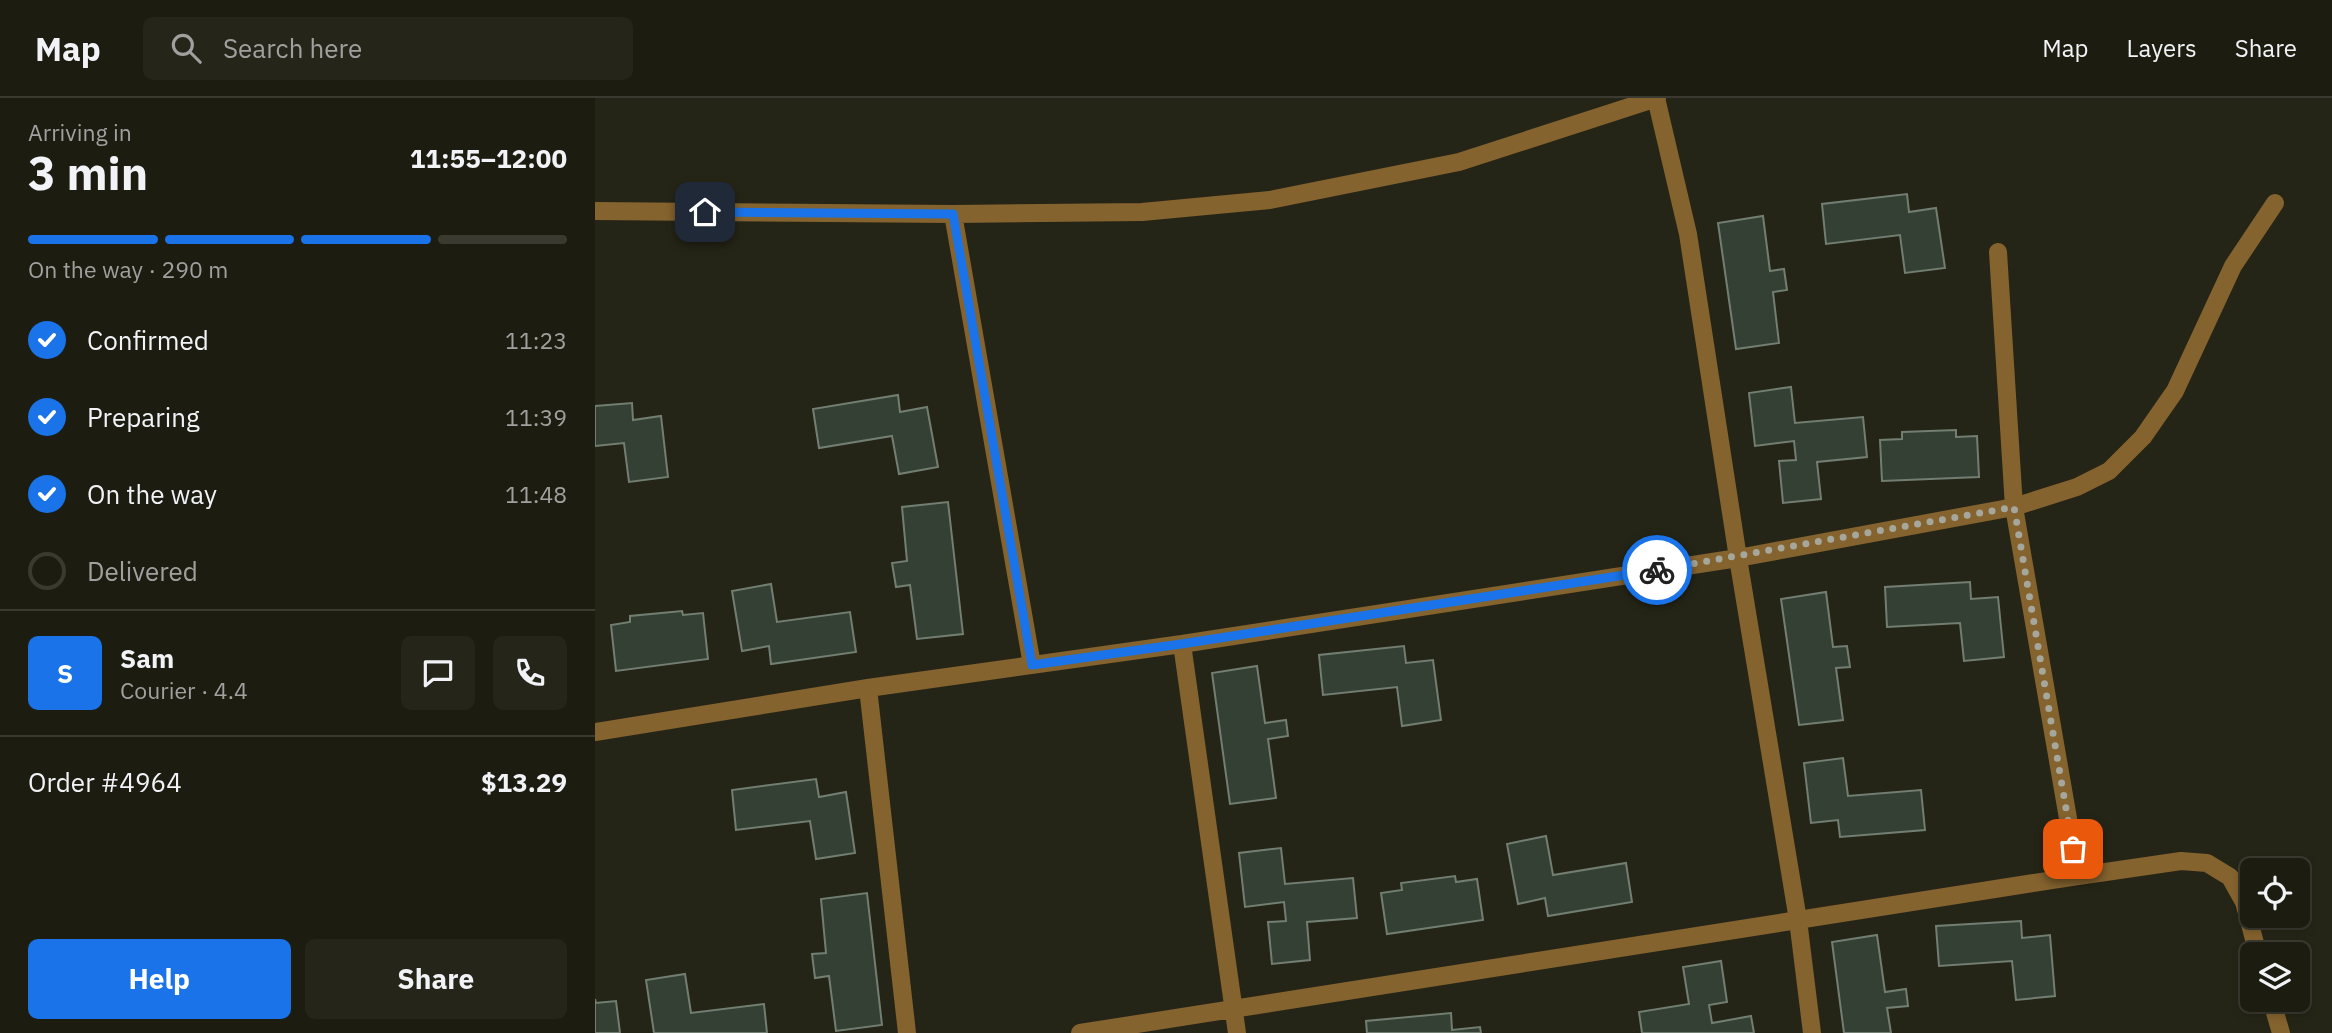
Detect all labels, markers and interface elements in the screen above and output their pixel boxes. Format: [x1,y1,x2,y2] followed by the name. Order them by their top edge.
[143,17,633,80] search box
[35,27,101,70] text: Map
[167,29,205,67] icon: search
[223,31,362,65] text: Search here
[2042,32,2089,64] text: Map
[2127,32,2197,64] text: Layers
[2235,32,2297,64] text: Share
[28,117,132,147] text: Arriving in
[410,141,567,175] text: 11:55–12:00
[28,143,148,203] text: 3 min
[675,182,735,242] pin
[686,193,724,231] icon: home
[28,254,228,284] text: On the way · 290 m
[28,321,66,359] icon: check
[87,323,209,357] text: Confirmed
[505,325,567,355] text: 11:23
[28,398,66,436] icon: check
[87,400,200,434] text: Preparing
[505,402,567,432] text: 11:39
[28,475,66,513] icon: check
[87,477,217,511] text: On the way
[505,479,567,509] text: 11:48
[1622,535,1692,605] courier
[1638,551,1676,589] icon: bike
[87,554,198,588] text: Delivered
[401,636,475,710] button: chat
[493,636,567,710] button: phone
[120,641,174,675] text: Sam
[57,656,73,690] text: S
[120,675,248,705] text: Courier · 4.4
[28,765,182,799] text: Order #4964
[481,765,567,799] text: $13.29
[2043,819,2103,879] pin
[2054,830,2092,868] icon: bag
[2240,858,2310,1012] map controls
[2240,858,2310,928] button: locate
[28,939,291,1019] button: Help
[305,939,567,1019] button: Share
[2240,942,2310,1012] button: layers

